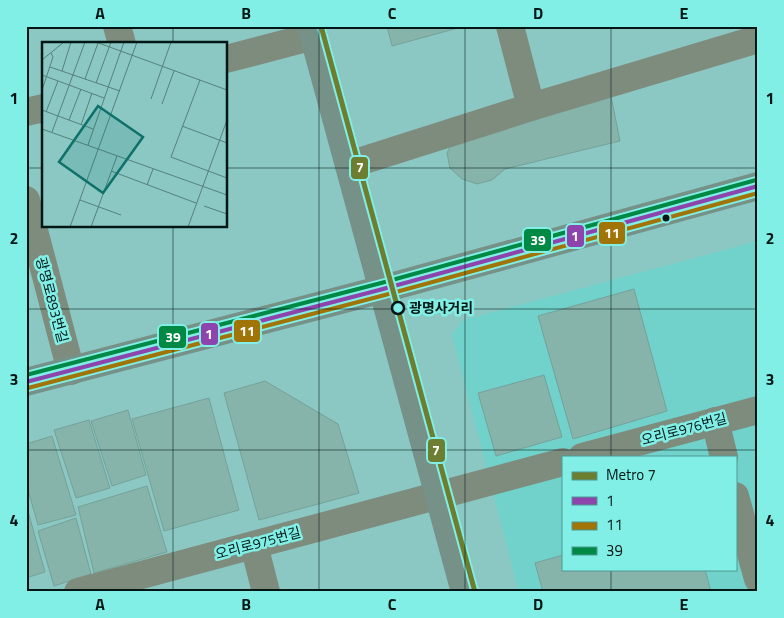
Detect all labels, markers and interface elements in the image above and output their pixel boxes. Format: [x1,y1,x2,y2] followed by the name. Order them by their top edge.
[95,1,105,25] text: A
[241,1,251,25] text: B
[388,1,397,25] text: C
[533,1,543,25] text: D
[680,1,689,25] text: E
[42,42,228,228] inset map
[10,86,18,110] text: 1
[766,86,774,110] text: 1
[350,156,369,180] line badge: 7
[356,156,364,177] text: 7
[661,213,671,223] unlabelled marker
[598,221,626,245] line badge: 11
[604,222,620,243] text: 11
[566,224,585,248] line badge: 1
[571,225,579,246] text: 1
[10,226,18,250] text: 2
[766,226,774,250] text: 2
[523,228,552,252] line badge: 39
[530,229,546,250] text: 39
[31,255,74,345] street label: 광명로893번길
[409,297,473,318] place label: 광명사거리
[391,301,405,315] marker: 광명사거리
[233,319,261,343] line badge: 11
[239,320,255,341] text: 11
[200,322,219,346] line badge: 1
[205,323,213,344] text: 1
[158,325,187,349] line badge: 39
[165,326,181,347] text: 39
[10,367,18,391] text: 3
[766,367,774,391] text: 3
[639,407,729,450] street label: 오리로976번길
[427,438,446,463] line badge: 7
[432,439,440,460] text: 7
[562,456,736,570] legend
[606,463,656,486] text: Metro 7
[606,489,614,512] text: 1
[10,508,19,532] text: 4
[766,508,775,532] text: 4
[606,513,623,536] text: 11
[213,521,303,564] street label: 오리로975번길
[606,539,623,562] text: 39
[95,592,105,616] text: A
[241,592,251,616] text: B
[388,592,397,616] text: C
[533,592,543,616] text: D
[680,592,689,616] text: E

